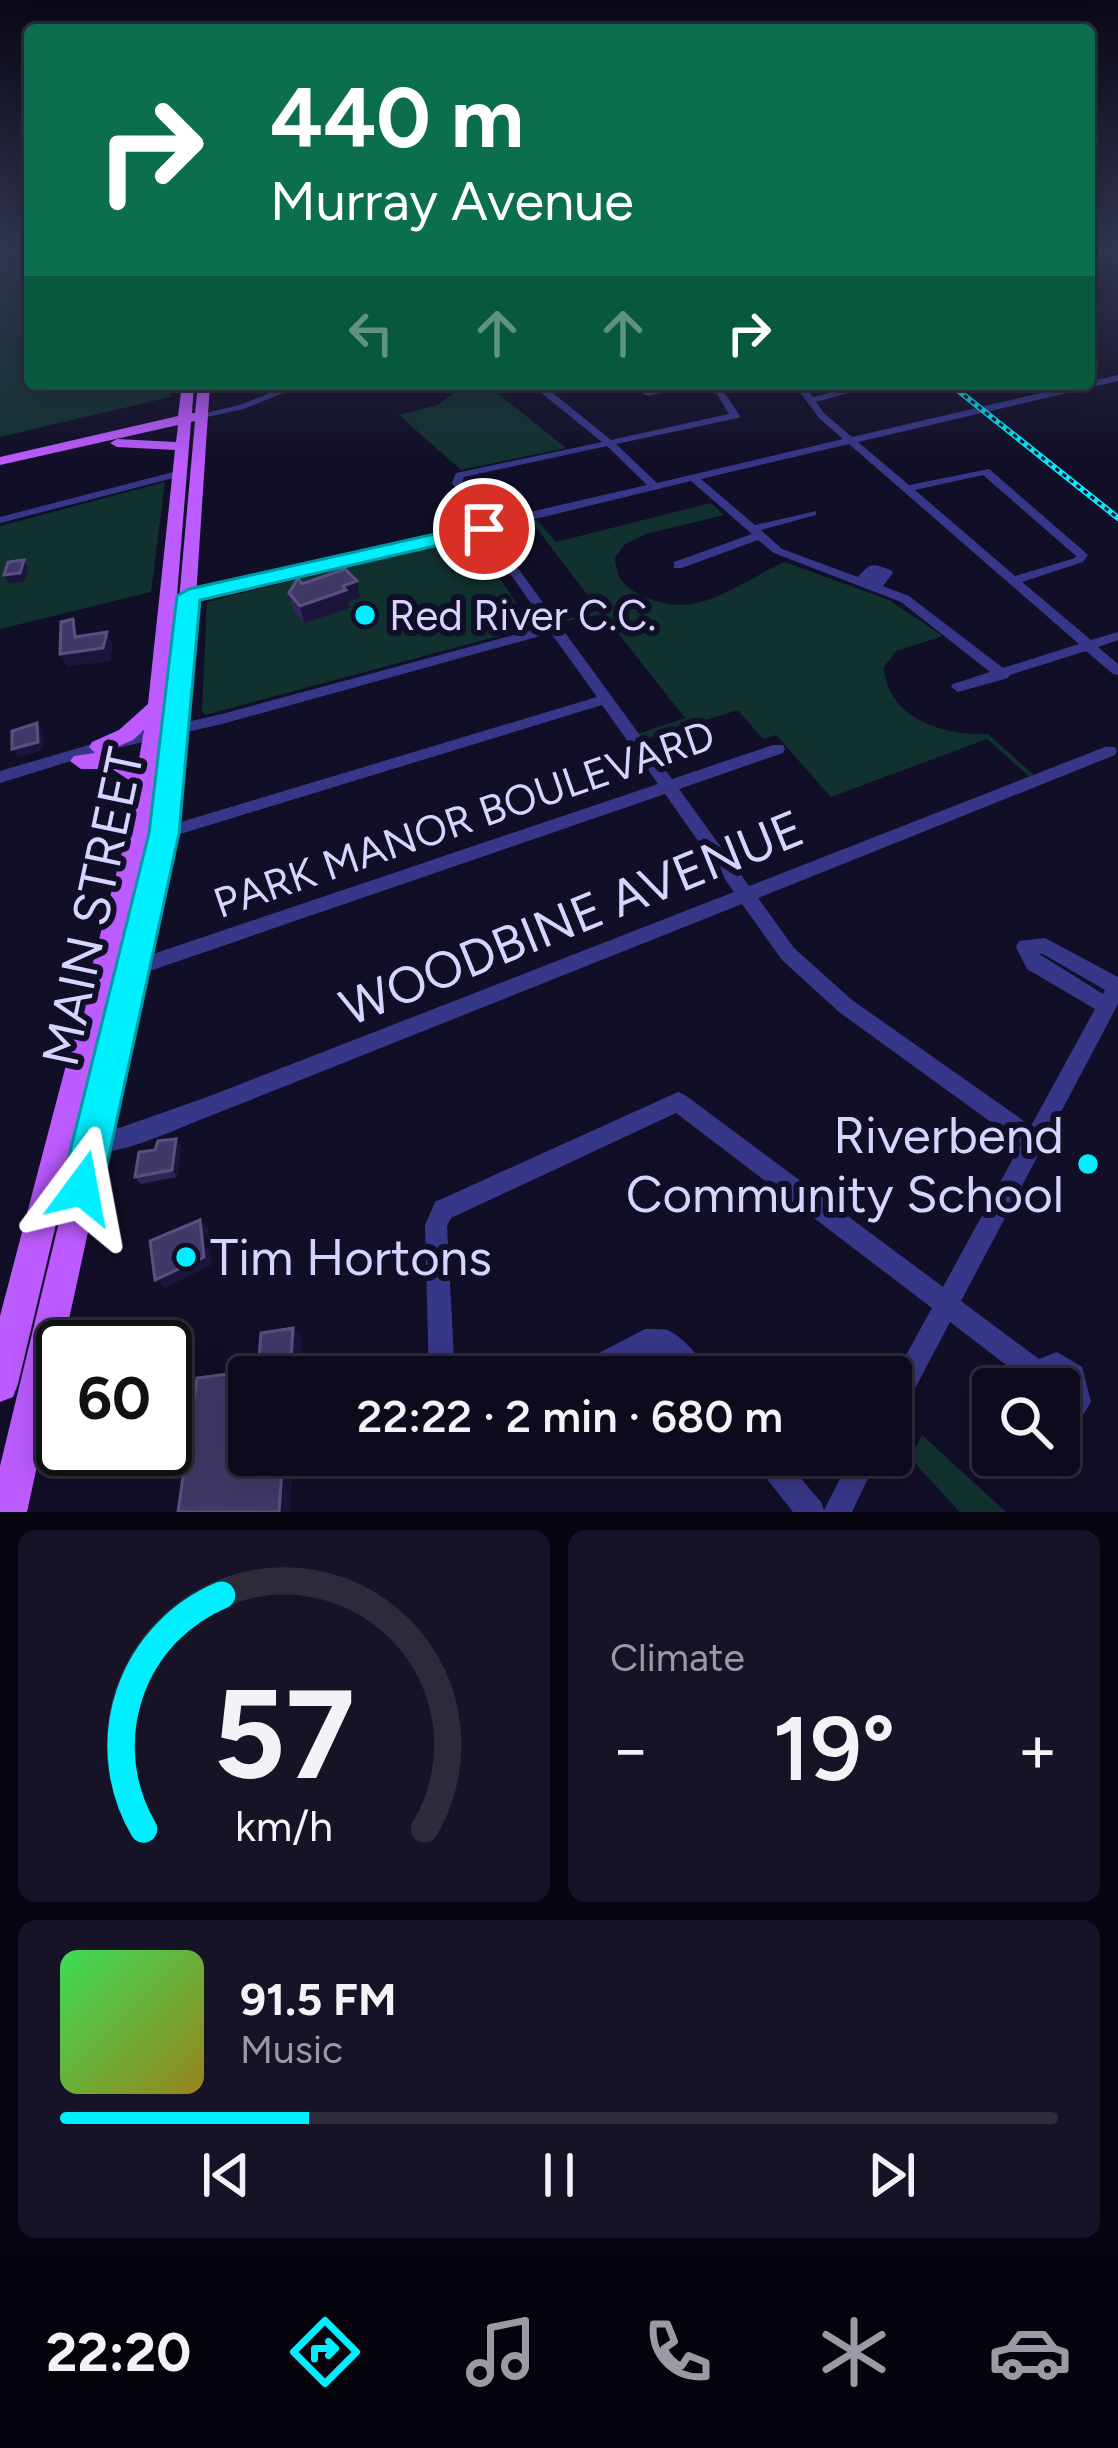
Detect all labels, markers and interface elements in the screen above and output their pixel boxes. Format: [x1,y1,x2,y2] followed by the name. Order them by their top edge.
[270,67,524,168] text: 440 m
[72,72,228,228] icon: right
[270,169,634,234] text: Murray Avenue
[338,300,404,366] icon: left
[464,300,530,366] icon: ahead
[590,300,656,366] icon: ahead
[716,300,782,366] icon: right
[433,478,535,580] pin
[451,496,517,562] icon: arrive
[389,590,656,641] place label: Red River C.C.
[352,602,378,628] marker: Red River C.C.
[207,709,721,929] street label: PARK MANOR BOULEVARD
[30,742,156,1072] street label: MAIN STREET
[332,797,812,1039] street label: WOODBINE AVENUE
[626,1105,1064,1225] place label: Riverbend Community School
[19,1125,145,1251] position arrow
[1075,1151,1101,1177] marker: Riverbend Community School
[210,1227,492,1288] place label: Tim Hortons
[173,1244,199,1270] marker: Tim Hortons
[36,1320,192,1476] speed limit sign: 60
[972,1368,1080,1476] map controls
[972,1368,1080,1476] button: search
[357,1389,783,1443] text: 22:22 · 2 min · 680 m
[610,1634,745,1681] text: Climate
[213,1659,355,1809] text: 57
[772,1694,896,1803] text: 19°
[610,1709,651,1789] text: −
[1017,1709,1058,1789] text: +
[235,1800,333,1852] text: km/h
[240,1972,397,2026] text: 91.5 FM
[240,2026,343,2073] text: Music
[193,2142,259,2208] icon: previous
[526,2142,592,2208] icon: pause
[859,2142,925,2208] icon: next
[283,2310,367,2394] icon: directions
[459,2310,543,2394] icon: music
[636,2310,720,2394] icon: phone
[812,2310,896,2394] icon: climate
[988,2310,1072,2394] icon: car
[46,2320,191,2385] text: 22:20

